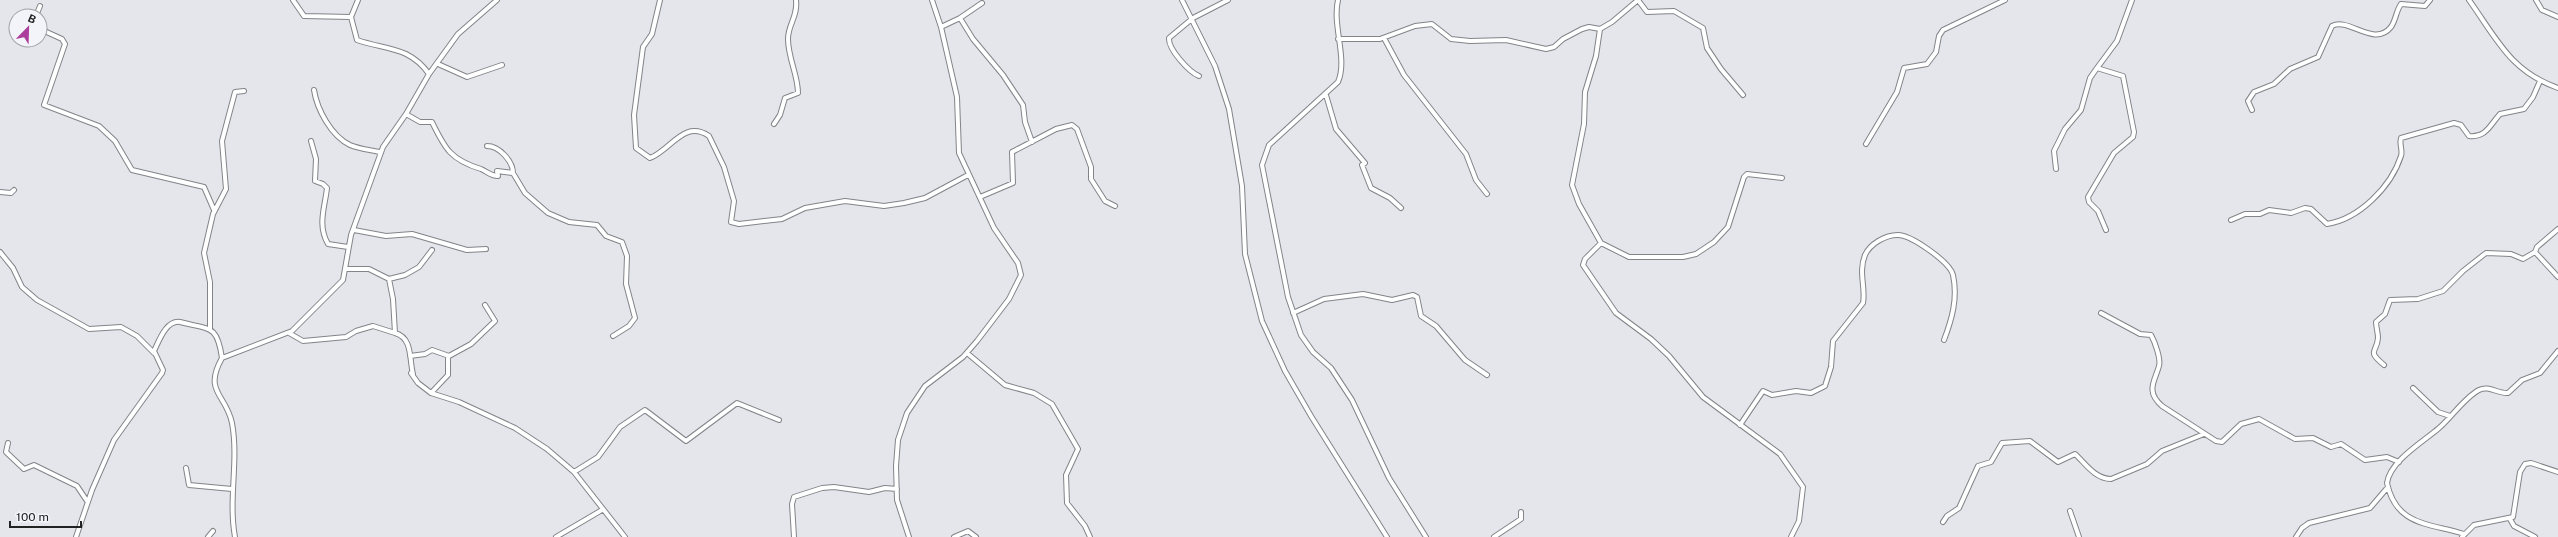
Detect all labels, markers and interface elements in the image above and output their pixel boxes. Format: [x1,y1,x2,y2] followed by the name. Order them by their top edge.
[8,8,48,48] north arrow
[26,12,38,26] text: B
[10,503,81,529] scale bar
[16,510,49,524] text: 100 m

